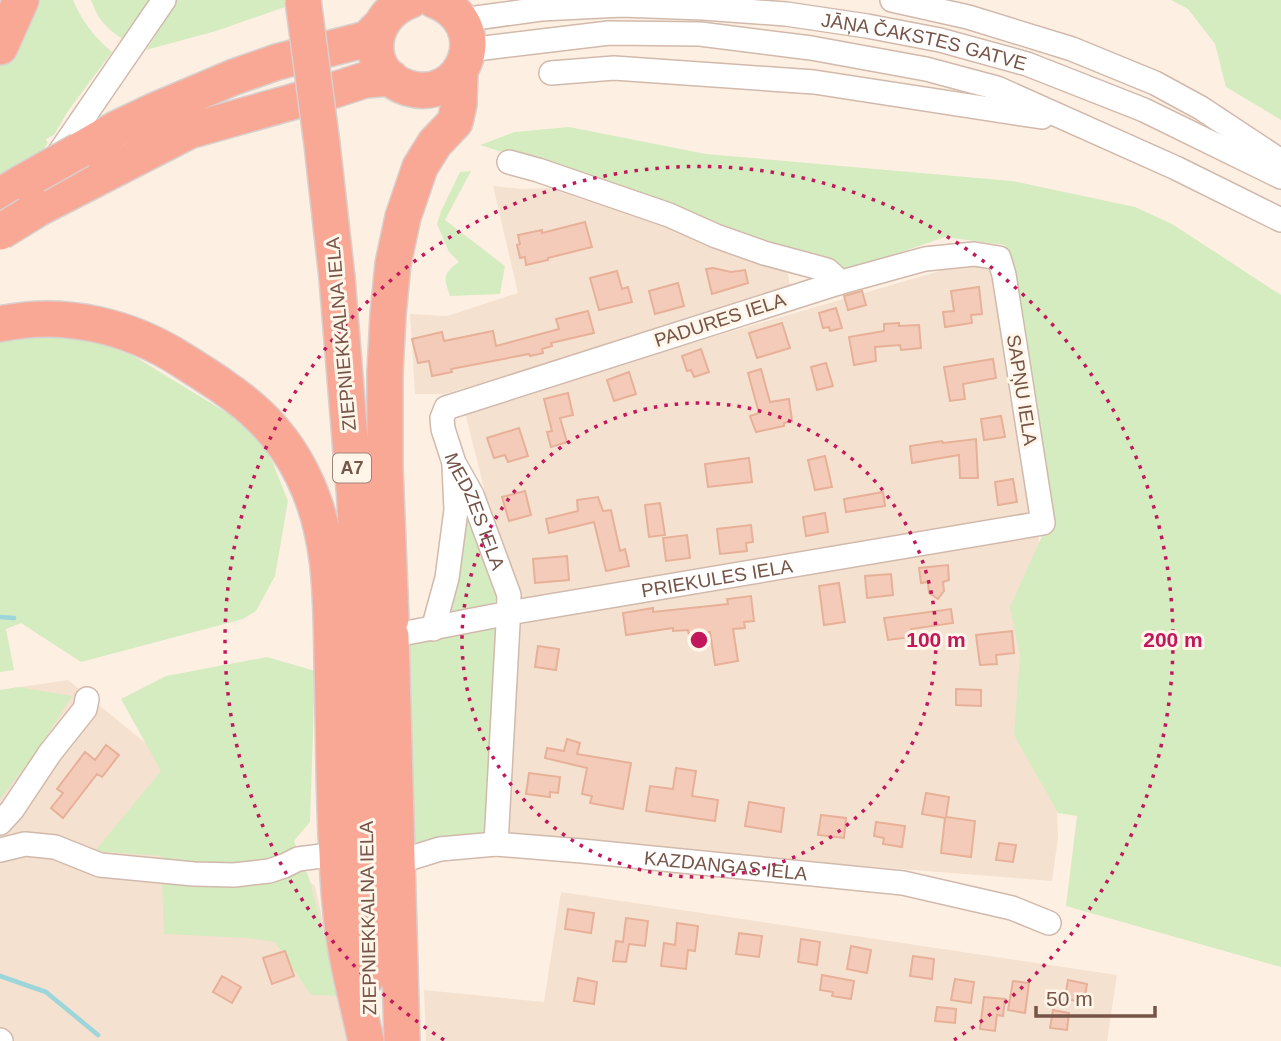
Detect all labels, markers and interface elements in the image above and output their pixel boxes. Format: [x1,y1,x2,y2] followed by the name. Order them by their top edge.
[820,9,1029,74] street label: JĀŅA ČAKSTES GATVE
[322,236,360,432] street label: ZIEPNIEKKALNA IELA
[652,289,789,351] street label: PADURES IELA
[1003,333,1041,447] street label: SAPŅU IELA
[441,450,509,573] street label: MEDZES IELA
[333,454,371,482] road number: A7
[640,555,794,601] street label: PRIEKULES IELA
[687,628,711,652] centre of rings
[906,628,966,651] text: 100 m
[1143,628,1203,651] text: 200 m
[356,820,380,1015] street label: ZIEPNIEKKALNA IELA
[643,847,809,884] street label: KAZDANGAS IELA
[1036,974,1155,1018] scale bar
[1046,987,1093,1010] text: 50 m

